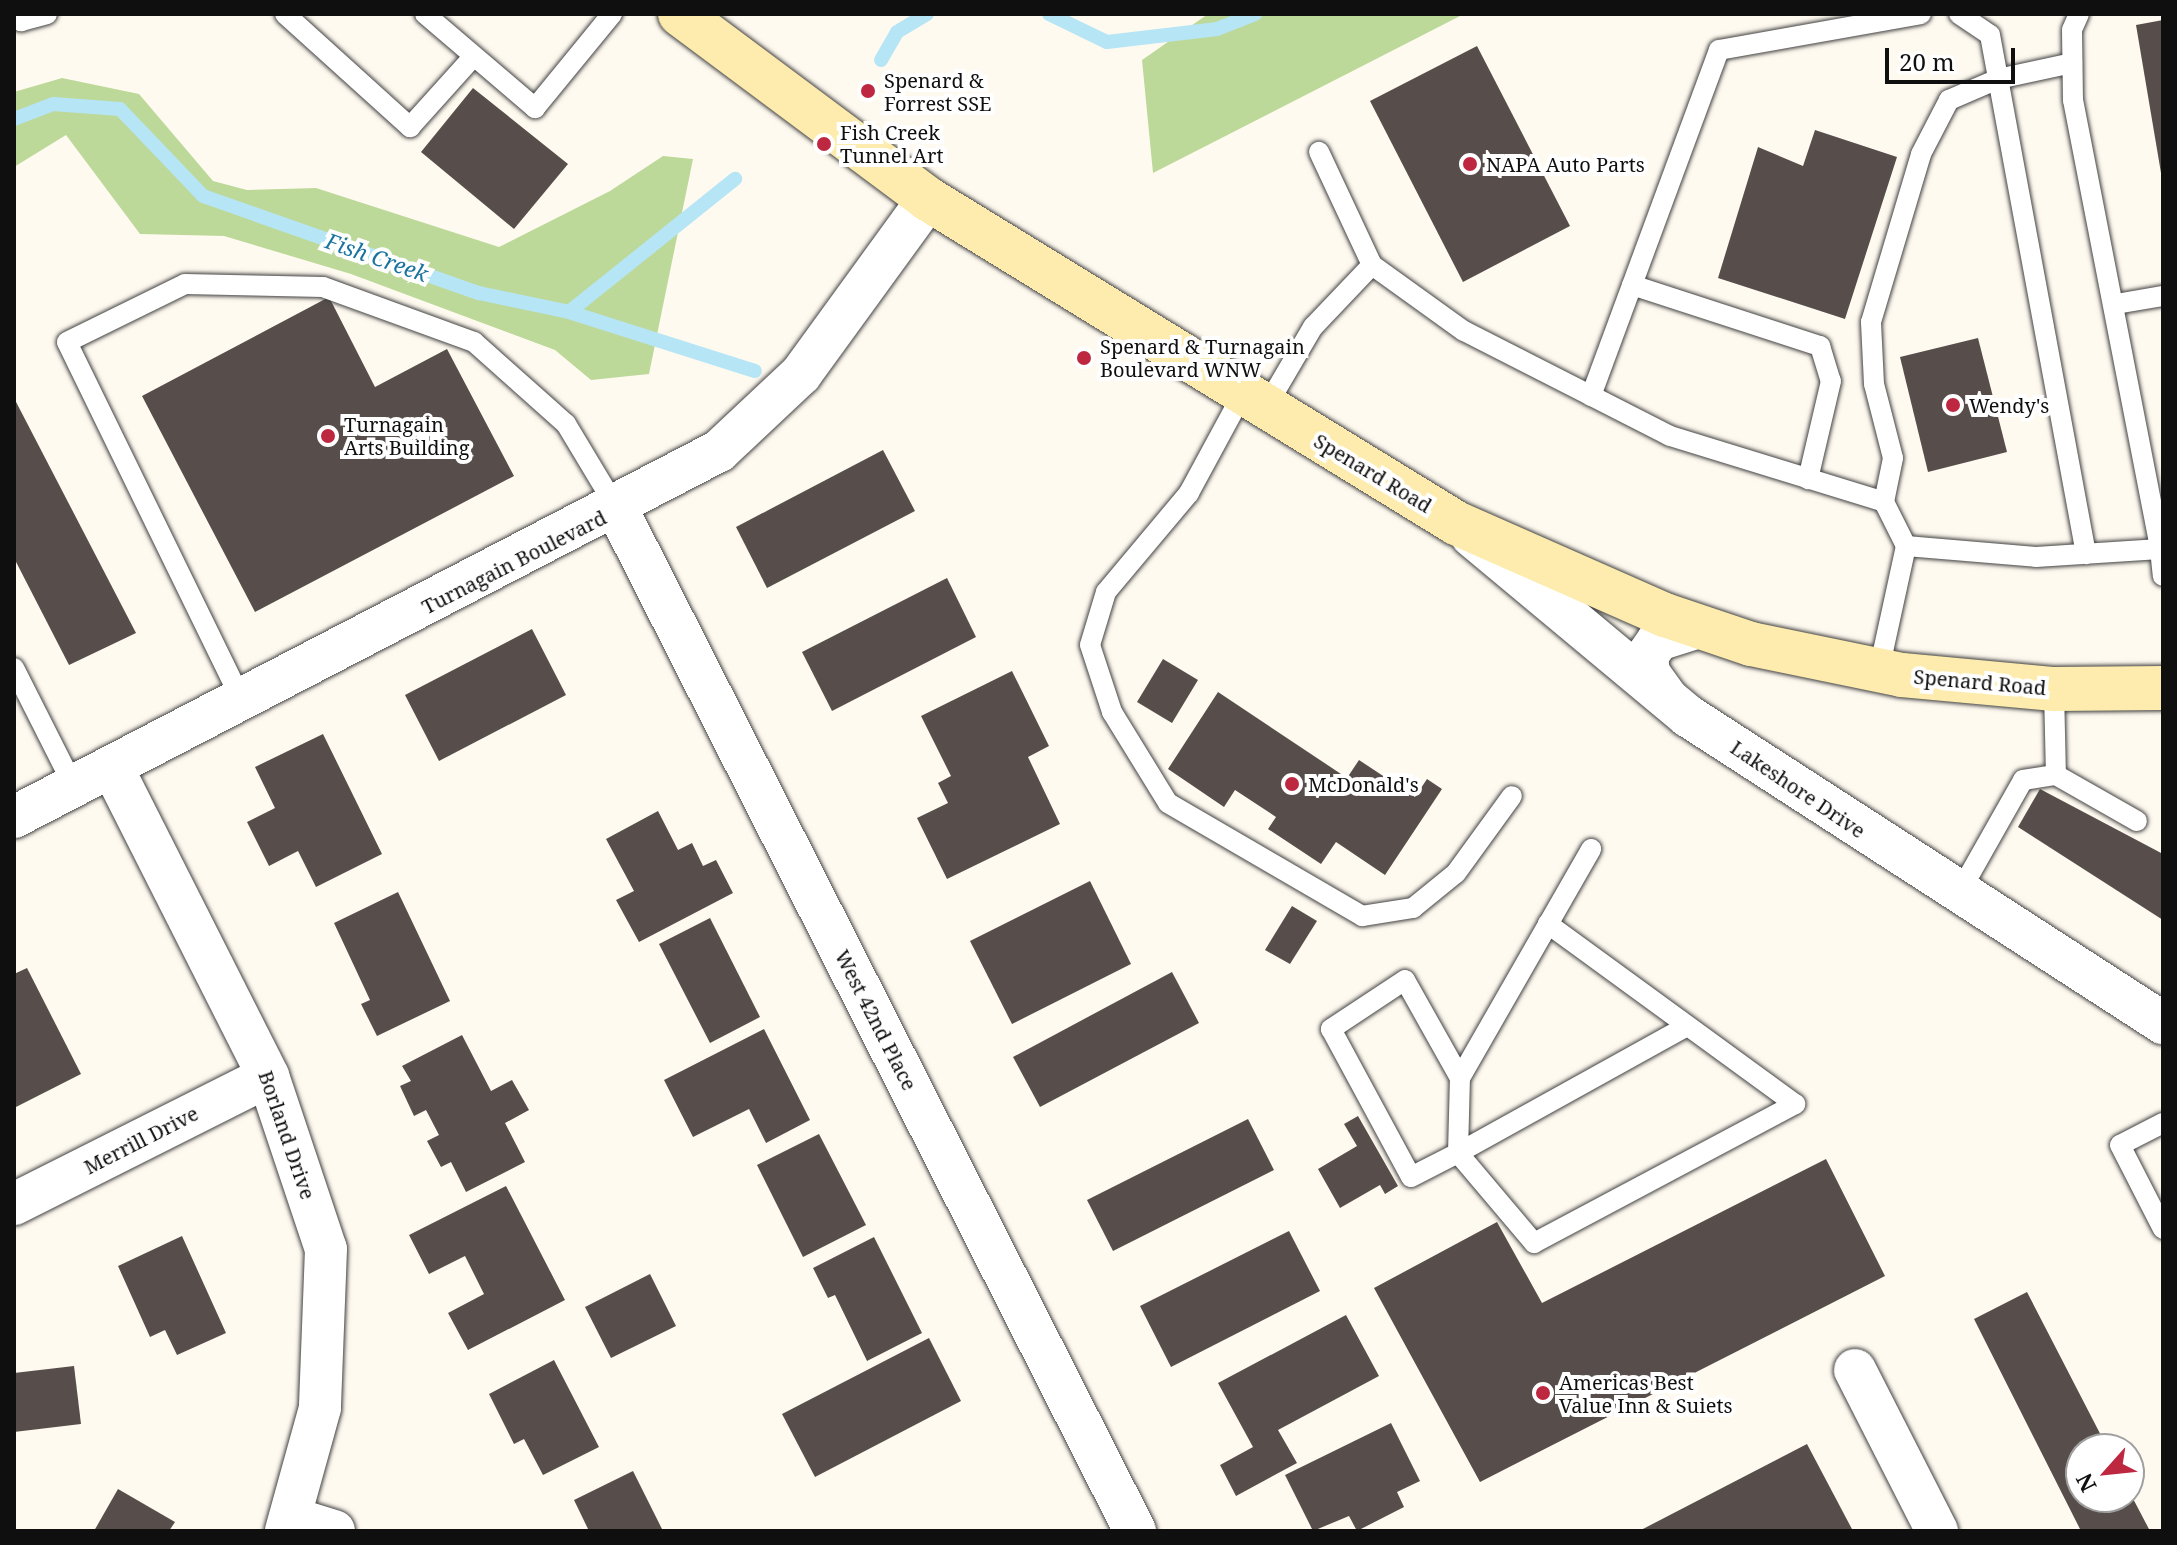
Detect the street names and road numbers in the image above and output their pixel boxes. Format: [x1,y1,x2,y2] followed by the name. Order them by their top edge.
[1310,428,1436,518] street label: Spenard Road
[418,505,610,619] street label: Turnagain Boulevard
[1913,664,2047,700] street label: Spenard Road
[1726,735,1870,843] street label: Lakeshore Drive
[830,946,922,1094] street label: West 42nd Place
[254,1067,320,1203] street label: Borland Drive
[80,1101,202,1179] street label: Merrill Drive

